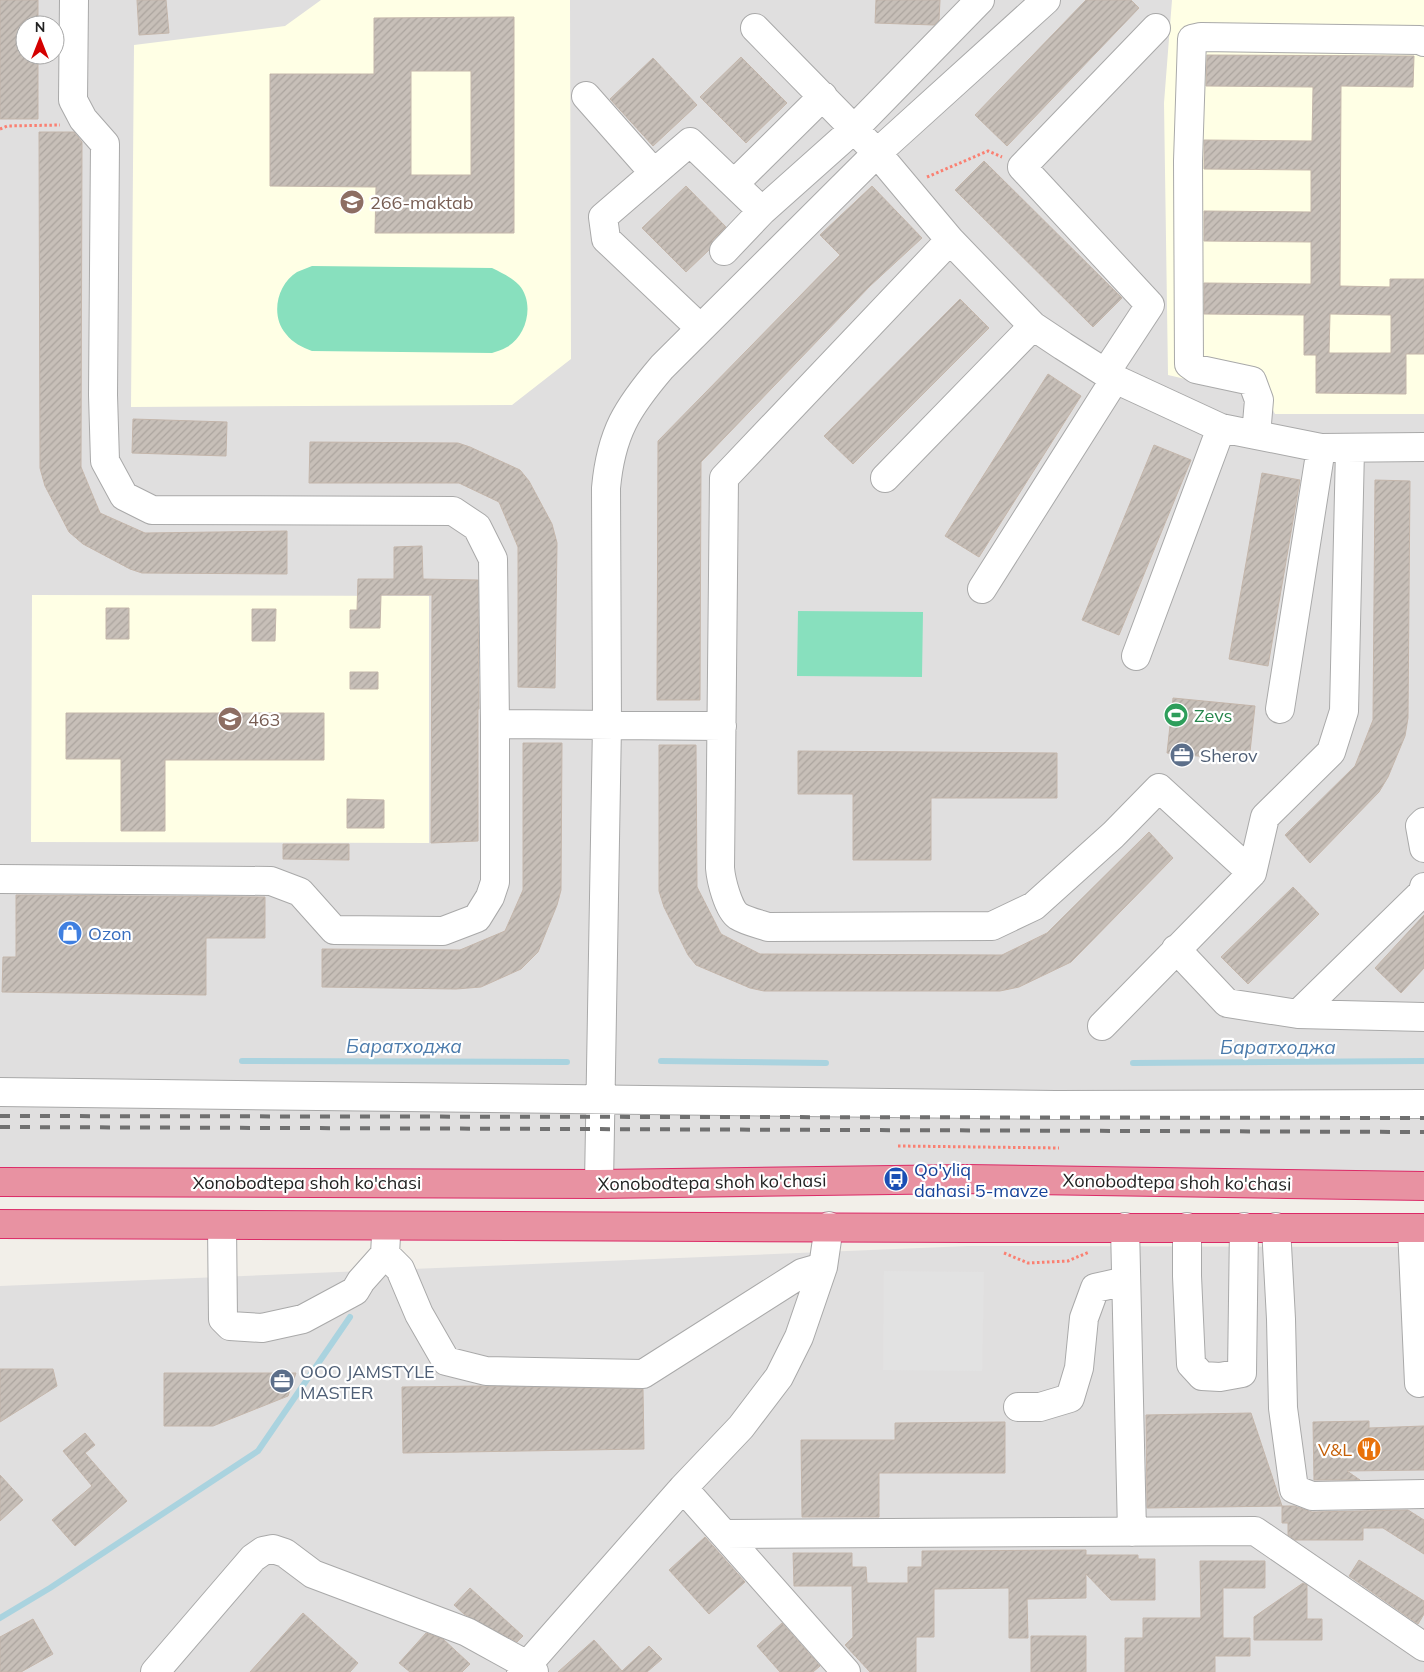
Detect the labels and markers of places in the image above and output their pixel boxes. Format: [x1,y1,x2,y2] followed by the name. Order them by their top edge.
[339,189,365,215] school or university icon: 266-maktab
[370,191,474,214] place label: 266-maktab
[1163,702,1189,728] sports icon: Zevs
[1194,704,1233,727] place label: Zevs
[217,706,243,732] school or university icon: 463
[248,708,280,731] place label: 463
[1169,742,1195,768] office icon: Sherov
[1200,744,1258,767] place label: Sherov
[57,920,83,946] shop icon: Ozon
[88,922,132,945] place label: Ozon
[914,1158,1048,1202] place label: Qo'yliq dahasi 5-mavze
[883,1166,909,1192] bus stop icon: Qo'yliq dahasi 5-mavze
[300,1360,435,1404] place label: OOO JAMSTYLE MASTER
[269,1368,295,1394] office icon: OOO JAMSTYLE MASTER
[1356,1436,1382,1462] restaurant icon: V&L
[1318,1438,1352,1461] place label: V&L

